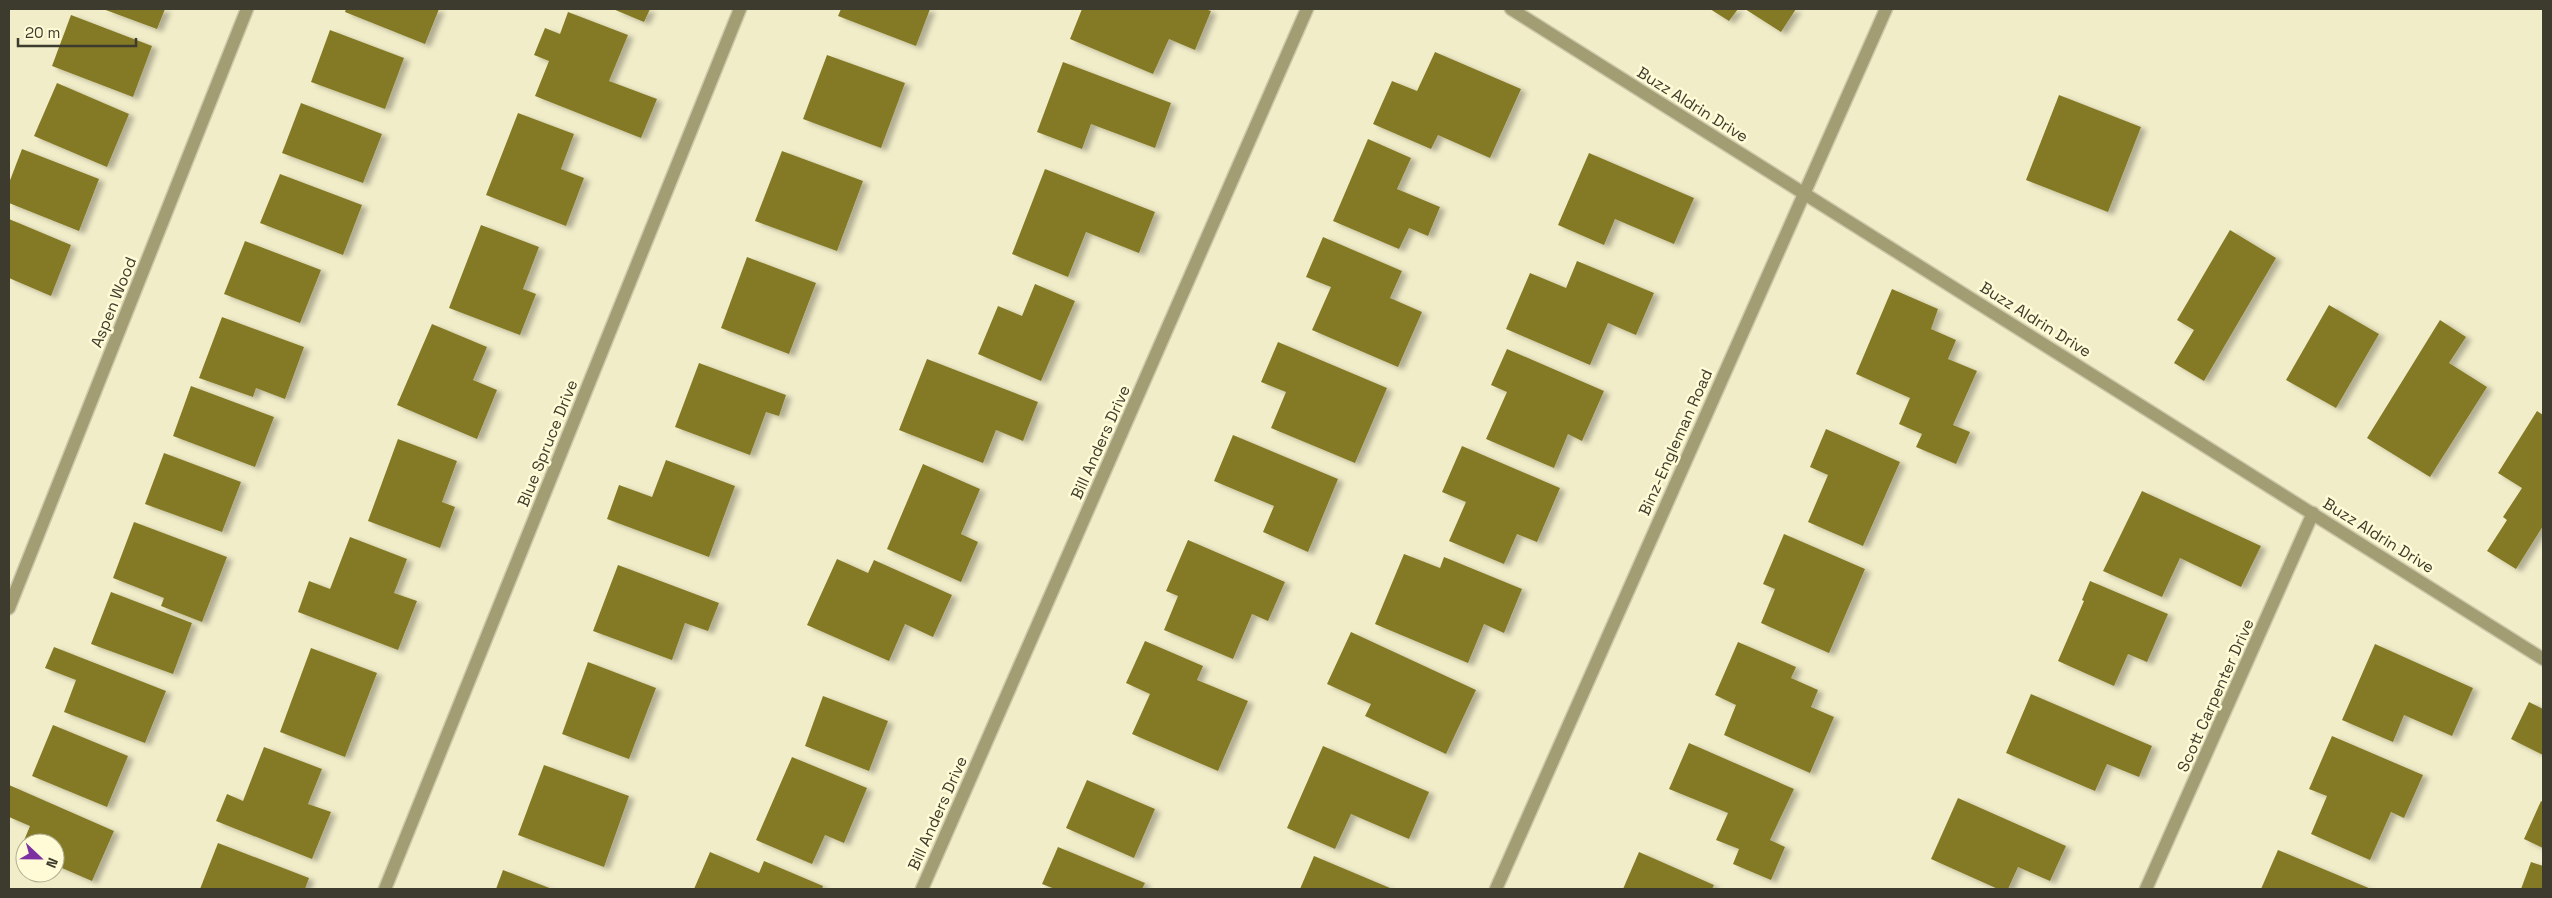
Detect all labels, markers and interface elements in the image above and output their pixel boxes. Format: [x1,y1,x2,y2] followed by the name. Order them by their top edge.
[18,15,135,47] scale bar
[25,23,60,42] text: 20 m
[1633,62,1752,147] street label: Buzz Aldrin Drive
[86,254,141,351] street label: Aspen Wood
[1976,277,2095,362] street label: Buzz Aldrin Drive
[1634,366,1717,519] street label: Binz-Engleman Road
[512,377,583,510] street label: Blue Spruce Drive
[1066,382,1135,503] street label: Bill Anders Drive
[2319,493,2438,578] street label: Buzz Aldrin Drive
[2172,615,2259,775] street label: Scott Carpenter Drive
[903,753,972,874] street label: Bill Anders Drive
[15,833,65,883] north arrow
[42,855,62,871] text: N

